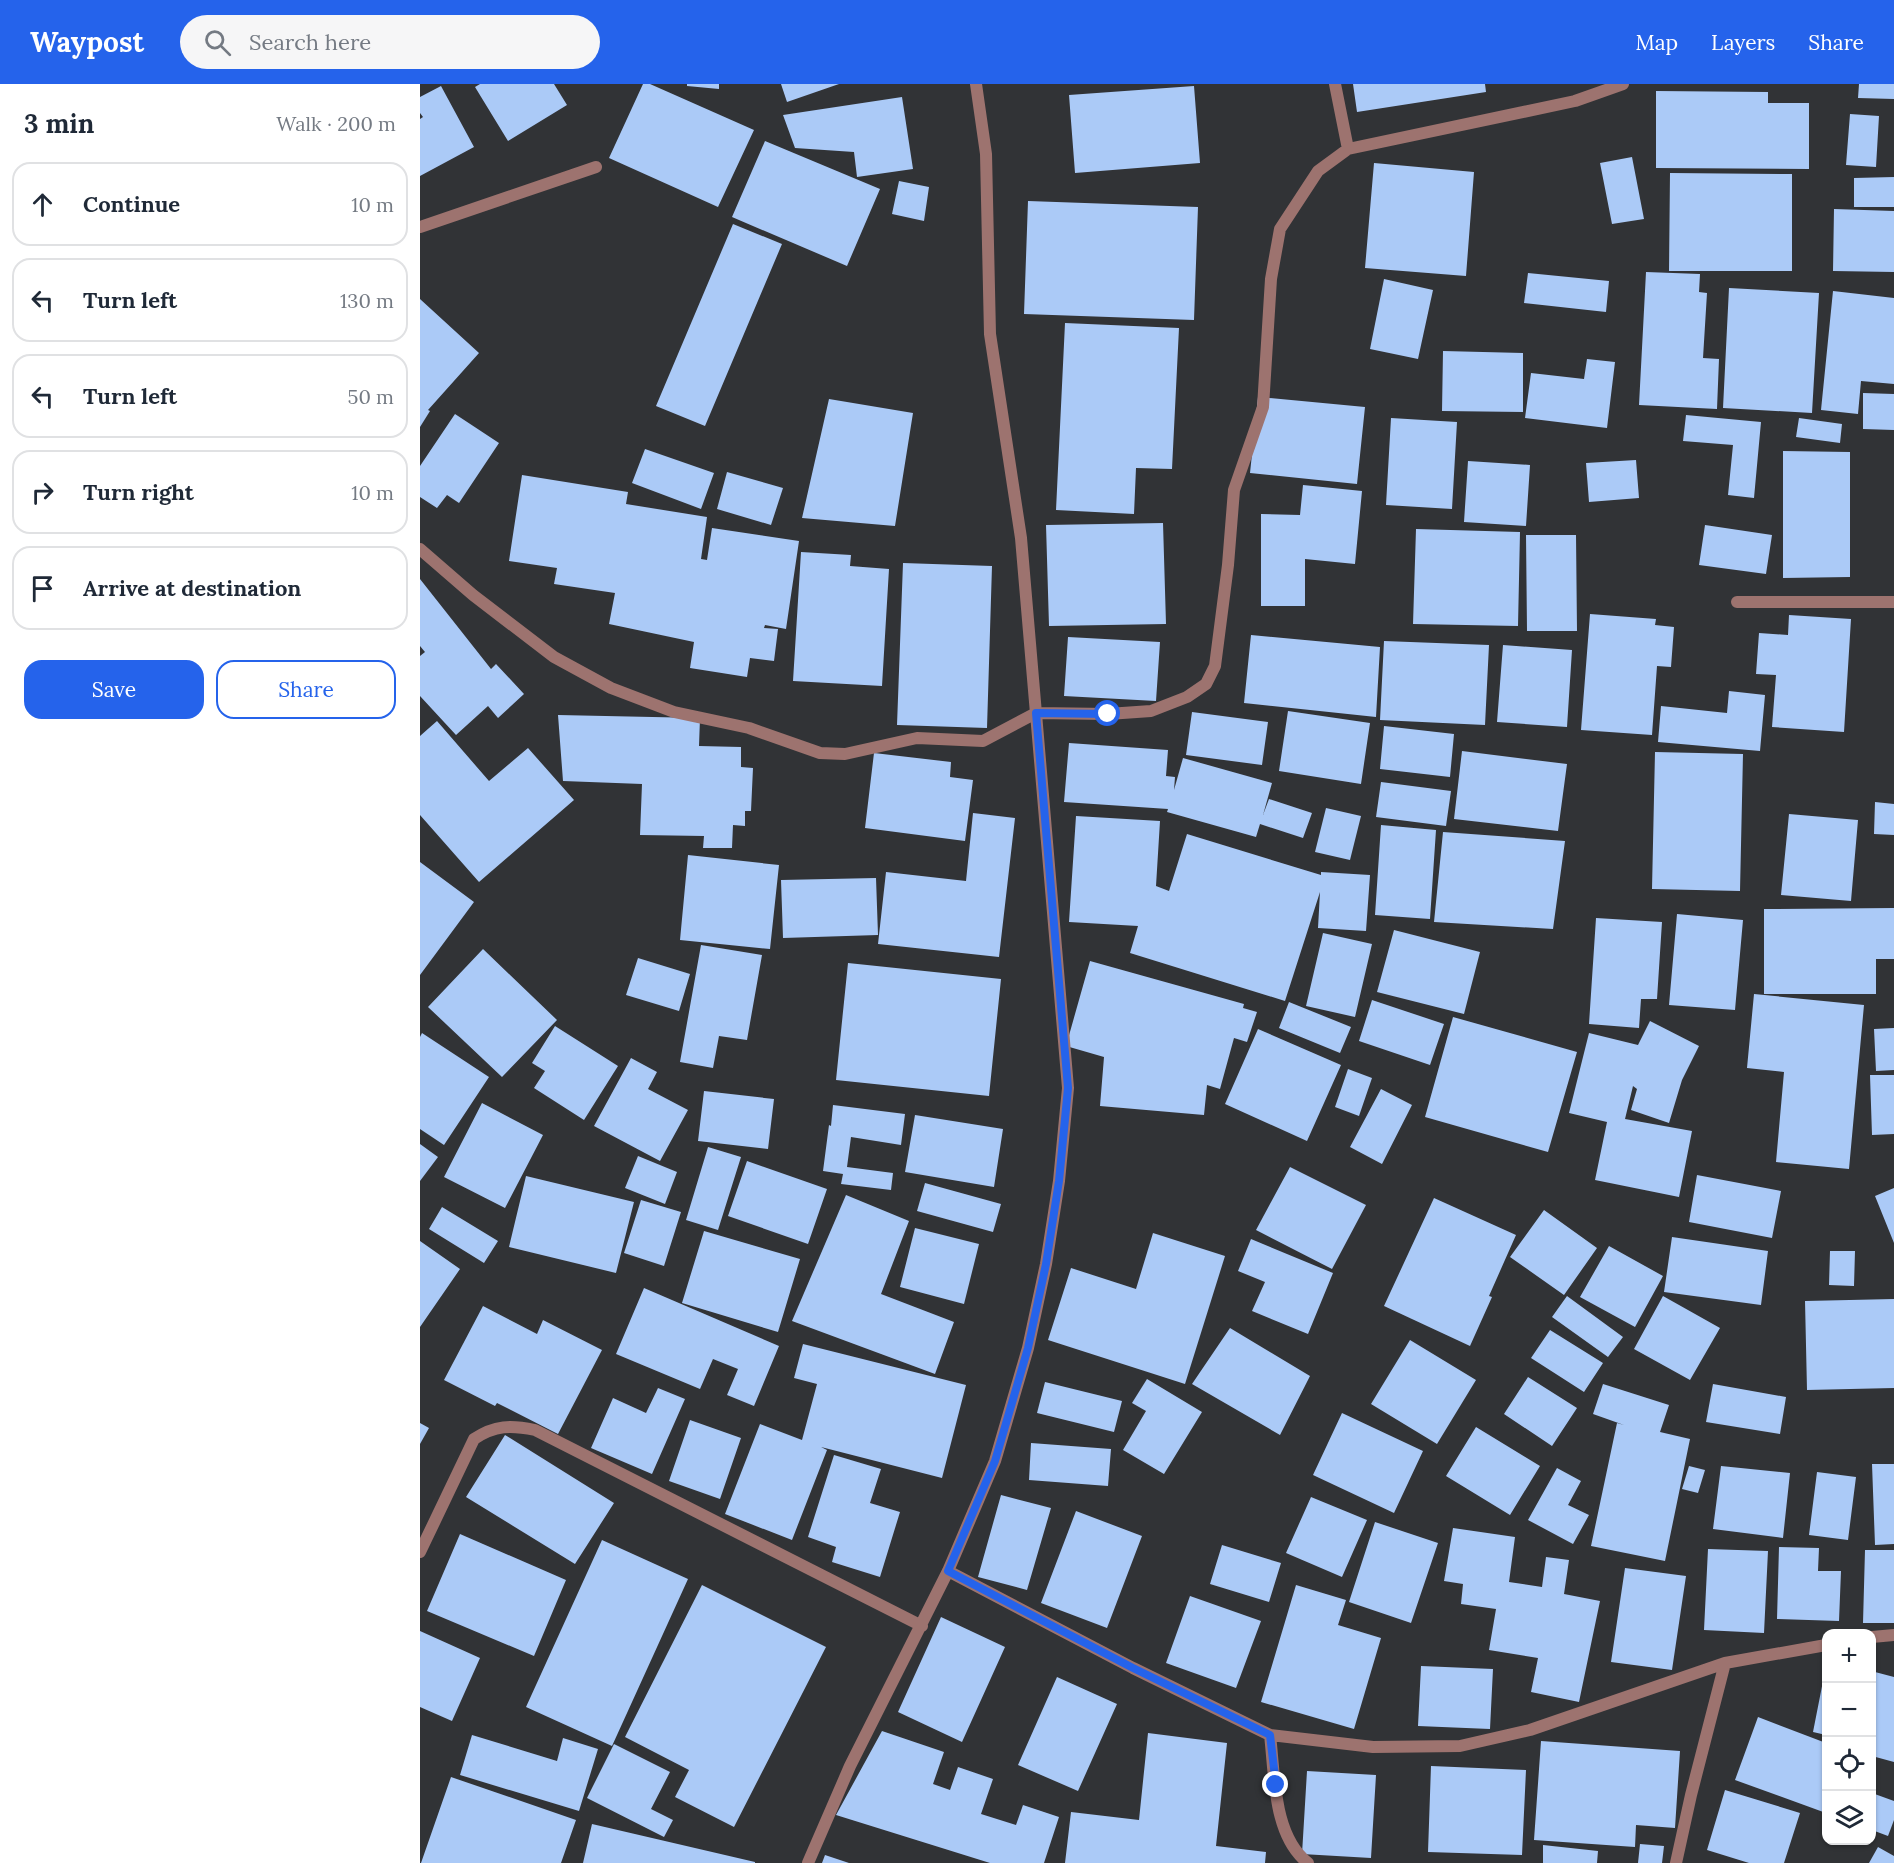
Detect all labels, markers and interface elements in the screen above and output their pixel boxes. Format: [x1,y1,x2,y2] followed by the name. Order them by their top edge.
[180,15,600,69] search box
[30,24,144,60] text: Waypost
[201,26,234,59] icon: search
[249,28,371,56] text: Search here
[1635,29,1678,56] text: Map
[1711,29,1775,56] text: Layers
[1808,29,1864,56] text: Share
[24,107,94,140] text: 3 min
[276,111,396,136] text: Walk · 200 m
[26,188,59,221] icon: ahead
[83,190,180,218] text: Continue
[351,192,394,217] text: 10 m
[26,284,59,317] icon: left
[83,286,177,314] text: Turn left
[340,288,394,313] text: 130 m
[26,380,59,413] icon: left
[83,382,177,410] text: Turn left
[348,384,394,409] text: 50 m
[26,476,59,509] icon: right
[83,478,194,506] text: Turn right
[351,480,394,505] text: 10 m
[26,572,59,605] icon: arrive
[83,574,301,602] text: Arrive at destination
[24,660,204,719] button: Save
[216,660,396,719] button: Share
[1094,700,1120,726] route start
[1822,1629,1876,1845] map controls
[1822,1629,1876,1683] button: +
[1822,1683,1876,1737] button: −
[1822,1737,1876,1791] button: locate
[1262,1771,1288,1797] route end
[1822,1791,1876,1845] button: layers

